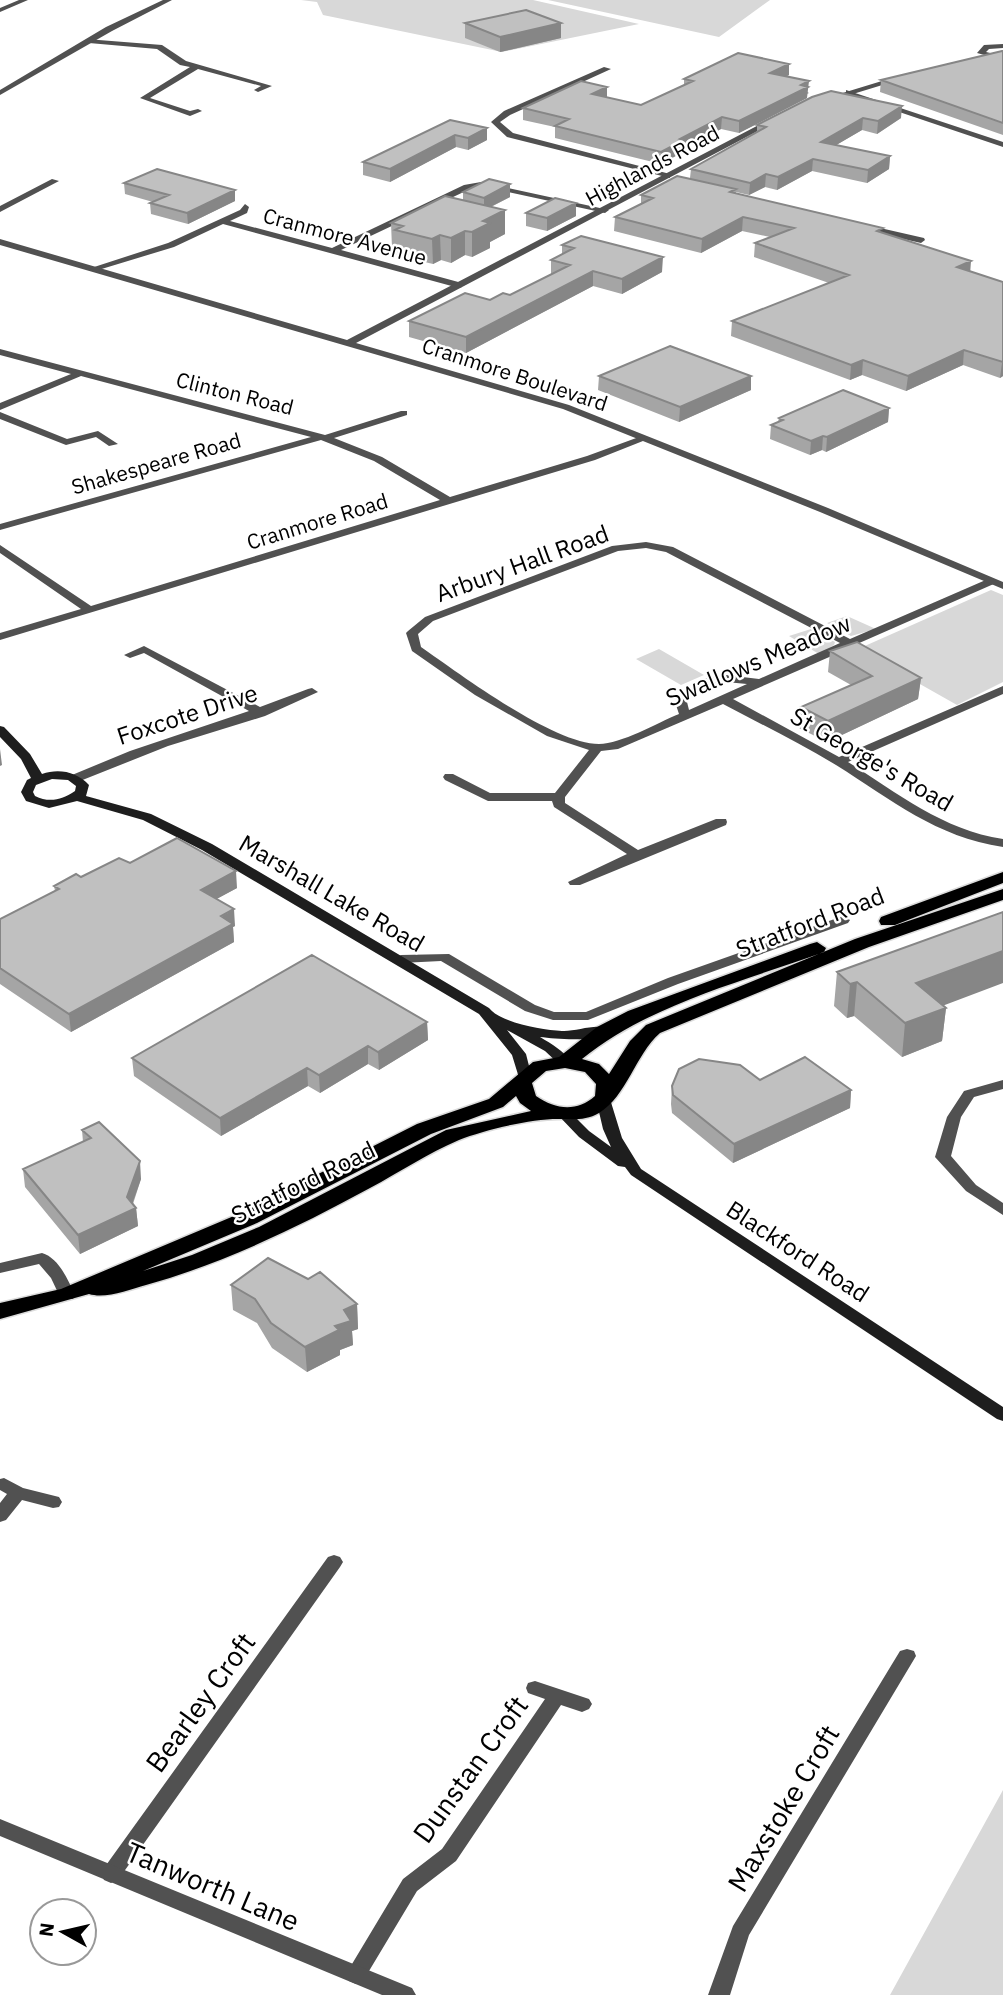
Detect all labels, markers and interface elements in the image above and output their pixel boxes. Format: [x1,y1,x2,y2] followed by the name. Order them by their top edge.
[580,118,724,212] street label: Highlands Road
[260,201,430,271] street label: Cranmore Avenue
[419,331,611,417] street label: Cranmore Boulevard
[173,365,297,421] street label: Clinton Road
[68,425,244,501] street label: Shakespeare Road
[243,486,391,556] street label: Cranmore Road
[431,517,613,609] street label: Arbury Hall Road
[661,607,855,713] street label: Swallows Meadow
[113,676,261,752] street label: Foxcote Drive
[785,699,959,819] street label: St George's Road
[234,827,430,959] street label: Marshall Lake Road
[731,879,889,965] street label: Stratford Road
[226,1133,380,1231] street label: Stratford Road
[720,1193,876,1309] street label: Blackford Road
[137,1625,263,1779] street label: Bearley Croft
[404,1688,536,1850] street label: Dunstan Croft
[719,1718,847,1898] street label: Maxstoke Croft
[121,1833,305,1939] street label: Tanworth Lane
[28,1897,98,1967] north arrow
[33,1921,59,1938] text: N

